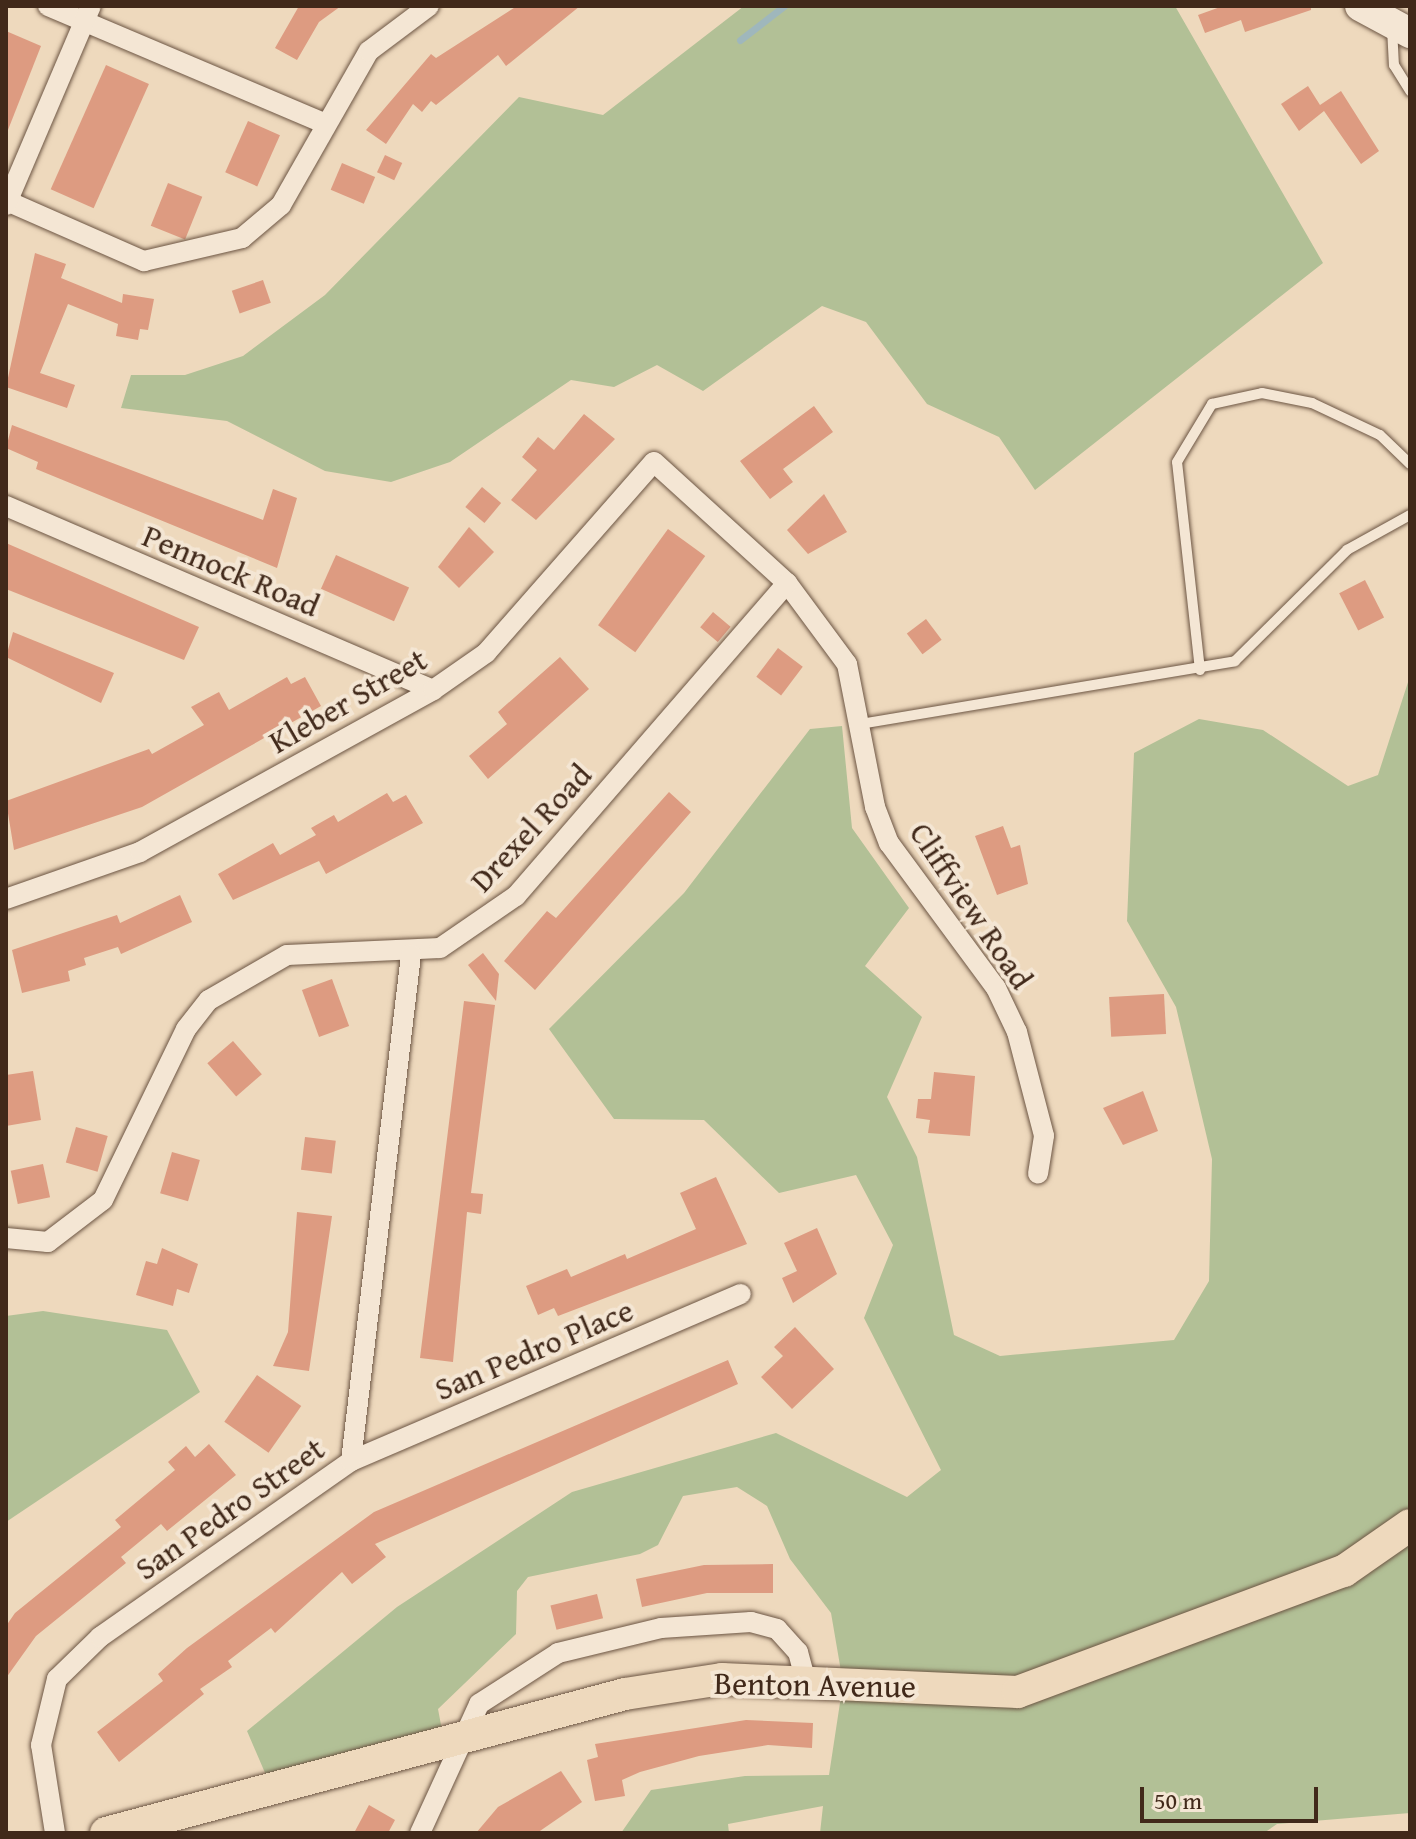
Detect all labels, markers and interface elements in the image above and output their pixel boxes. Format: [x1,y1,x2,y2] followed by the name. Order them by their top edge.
[137,517,325,625] street label: Pennock Road
[262,640,434,762] street label: Kleber Street
[462,756,600,900] street label: Drexel Road
[901,815,1041,997] street label: Cliffview Road
[429,1291,639,1409] street label: San Pedro Place
[128,1430,332,1588] street label: San Pedro Street
[714,1664,916,1706] street label: Benton Avenue
[1144,1771,1322,1821] scale bar
[1154,1783,1202,1818] text: 50 m

